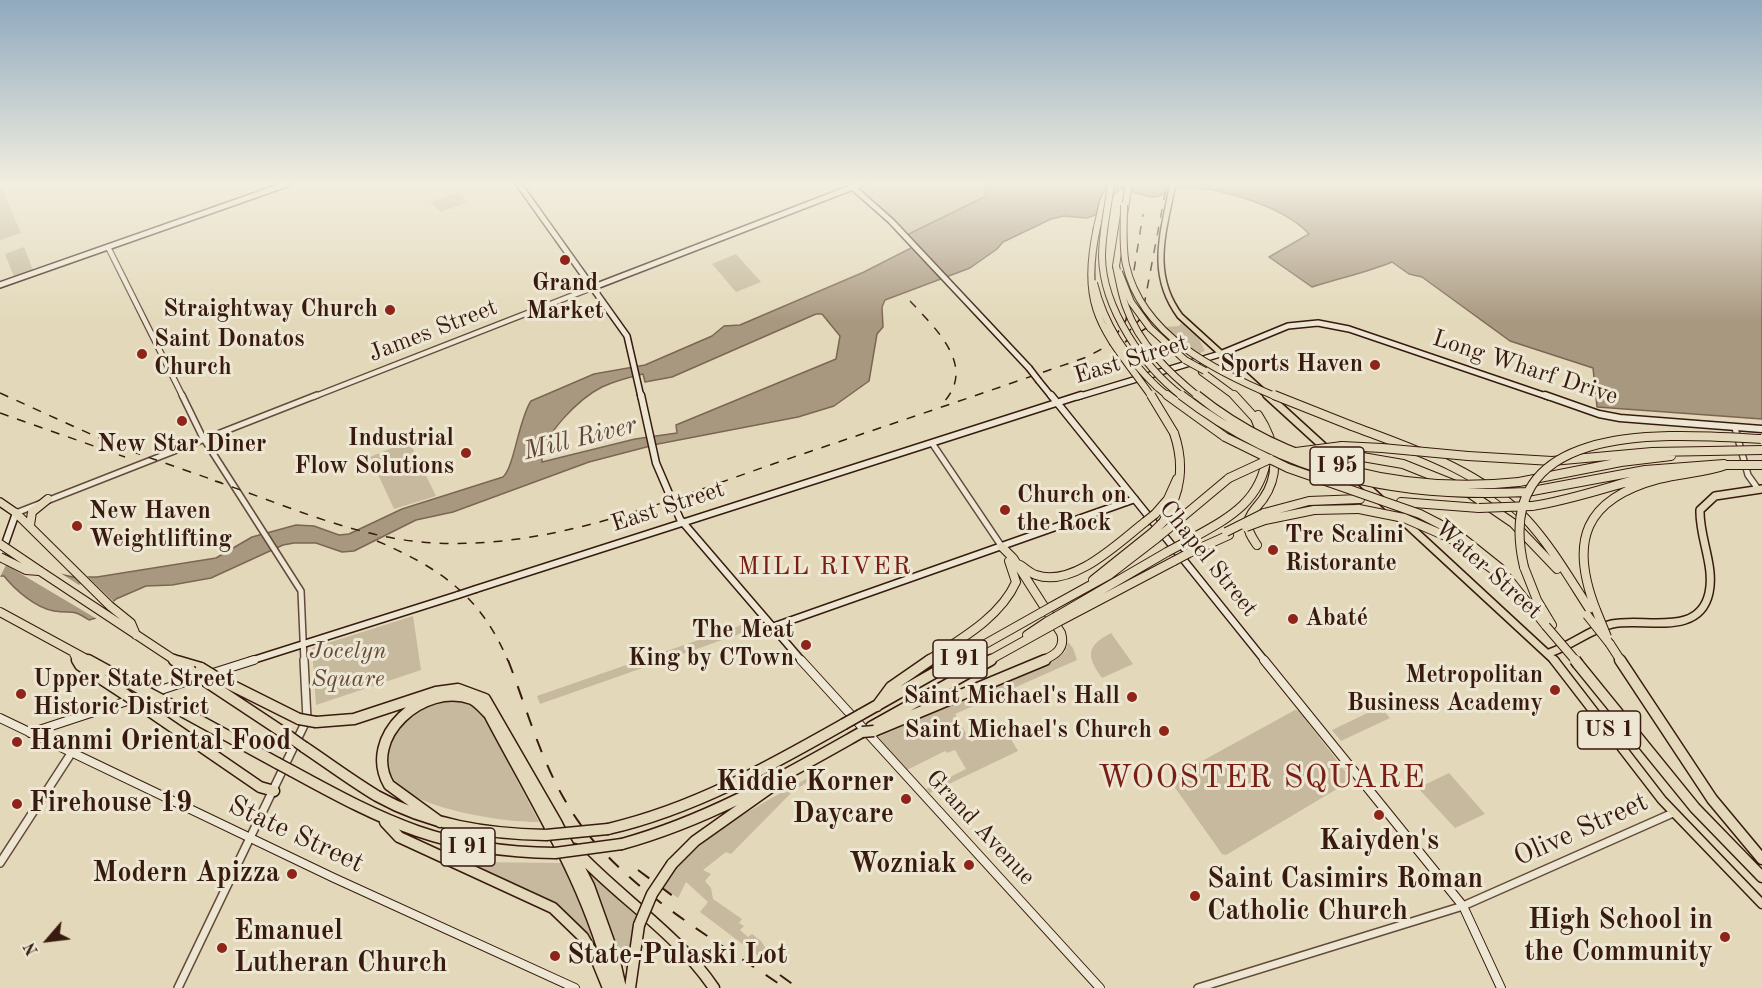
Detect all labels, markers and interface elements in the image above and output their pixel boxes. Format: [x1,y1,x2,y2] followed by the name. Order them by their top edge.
[558,253,572,267] marker: Grand Market
[526,270,604,326] place label: Grand Market
[365,293,501,369] street label: James Street
[163,296,378,324] place label: Straightway Church
[383,303,397,317] marker: Straightway Church
[1429,324,1621,412] street label: Long Wharf Drive
[154,326,305,382] place label: Saint Donatos Church
[1071,329,1191,391] street label: East Street
[135,347,149,361] marker: Saint Donatos Church
[1220,351,1363,379] place label: Sports Haven
[1368,358,1382,372] marker: Sports Haven
[520,410,640,468] water label: Mill River
[175,414,189,428] marker: New Star Diner
[294,425,454,481] place label: Industrial Flow Solutions
[97,431,267,459] place label: New Star Diner
[459,446,473,460] marker: Industrial Flow Solutions
[1310,447,1364,485] road number: I 95
[608,475,728,539] street label: East Street
[1017,482,1127,538] place label: Church on the Rock
[1152,495,1264,623] street label: Chapel Street
[89,498,232,554] place label: New Haven Weightlifting
[998,503,1012,517] marker: Church on the Rock
[1428,514,1548,626] street label: Water Street
[70,519,84,533] marker: New Haven Weightlifting
[1285,522,1404,578] place label: Tre Scalini Ristorante
[1266,543,1280,557] marker: Tre Scalini Ristorante
[738,551,912,583] district label: MILL RIVER
[1305,605,1368,633] place label: Abaté
[1286,612,1300,626] marker: Abaté
[628,617,794,673] place label: The Meat King by CTown
[309,638,387,694] park label: Jocelyn Square
[799,638,813,652] marker: The Meat King by CTown
[933,640,987,678] road number: I 91
[1347,662,1543,718] place label: Metropolitan Business Academy
[33,666,235,722] place label: Upper State Street Historic District
[903,683,1120,711] place label: Saint Michael's Hall
[1548,683,1562,697] marker: Metropolitan Business Academy
[14,687,28,701] marker: Upper State Street Historic District
[1125,690,1139,704] marker: Saint Michael's Hall
[1578,711,1640,749] road number: US 1
[905,717,1152,745] place label: Saint Michael's Church
[1157,724,1171,738] marker: Saint Michael's Church
[29,725,291,759] place label: Hanmi Oriental Food
[10,735,24,749] marker: Hanmi Oriental Food
[1098,760,1426,798] district label: WOOSTER SQUARE
[919,764,1041,892] street label: Grand Avenue
[716,766,894,832] place label: Kiddie Korner Daycare
[1509,786,1653,874] street label: Olive Street
[29,787,192,821] place label: Firehouse 19
[223,789,369,881] street label: State Street
[899,792,913,806] marker: Kiddie Korner Daycare
[10,797,24,811] marker: Firehouse 19
[1372,808,1386,822] marker: Kaiyden's
[1319,825,1439,859] place label: Kaiyden's
[441,828,495,866] road number: I 91
[849,848,957,882] place label: Wozniak
[93,857,280,891] place label: Modern Apizza
[962,858,976,872] marker: Wozniak
[1207,863,1483,929] place label: Saint Casimirs Roman Catholic Church
[285,867,299,881] marker: Modern Apizza
[1188,889,1202,903] marker: Saint Casimirs Roman Catholic Church
[1525,904,1713,970] place label: High School in the Community
[18,910,78,970] north arrow
[234,915,448,981] place label: Emanuel Lutheran Church
[1718,930,1732,944] marker: High School in the Community
[22,939,42,958] text: N
[567,939,787,973] place label: State-Pulaski Lot
[215,941,229,955] marker: Emanuel Lutheran Church
[548,949,562,963] marker: State-Pulaski Lot

